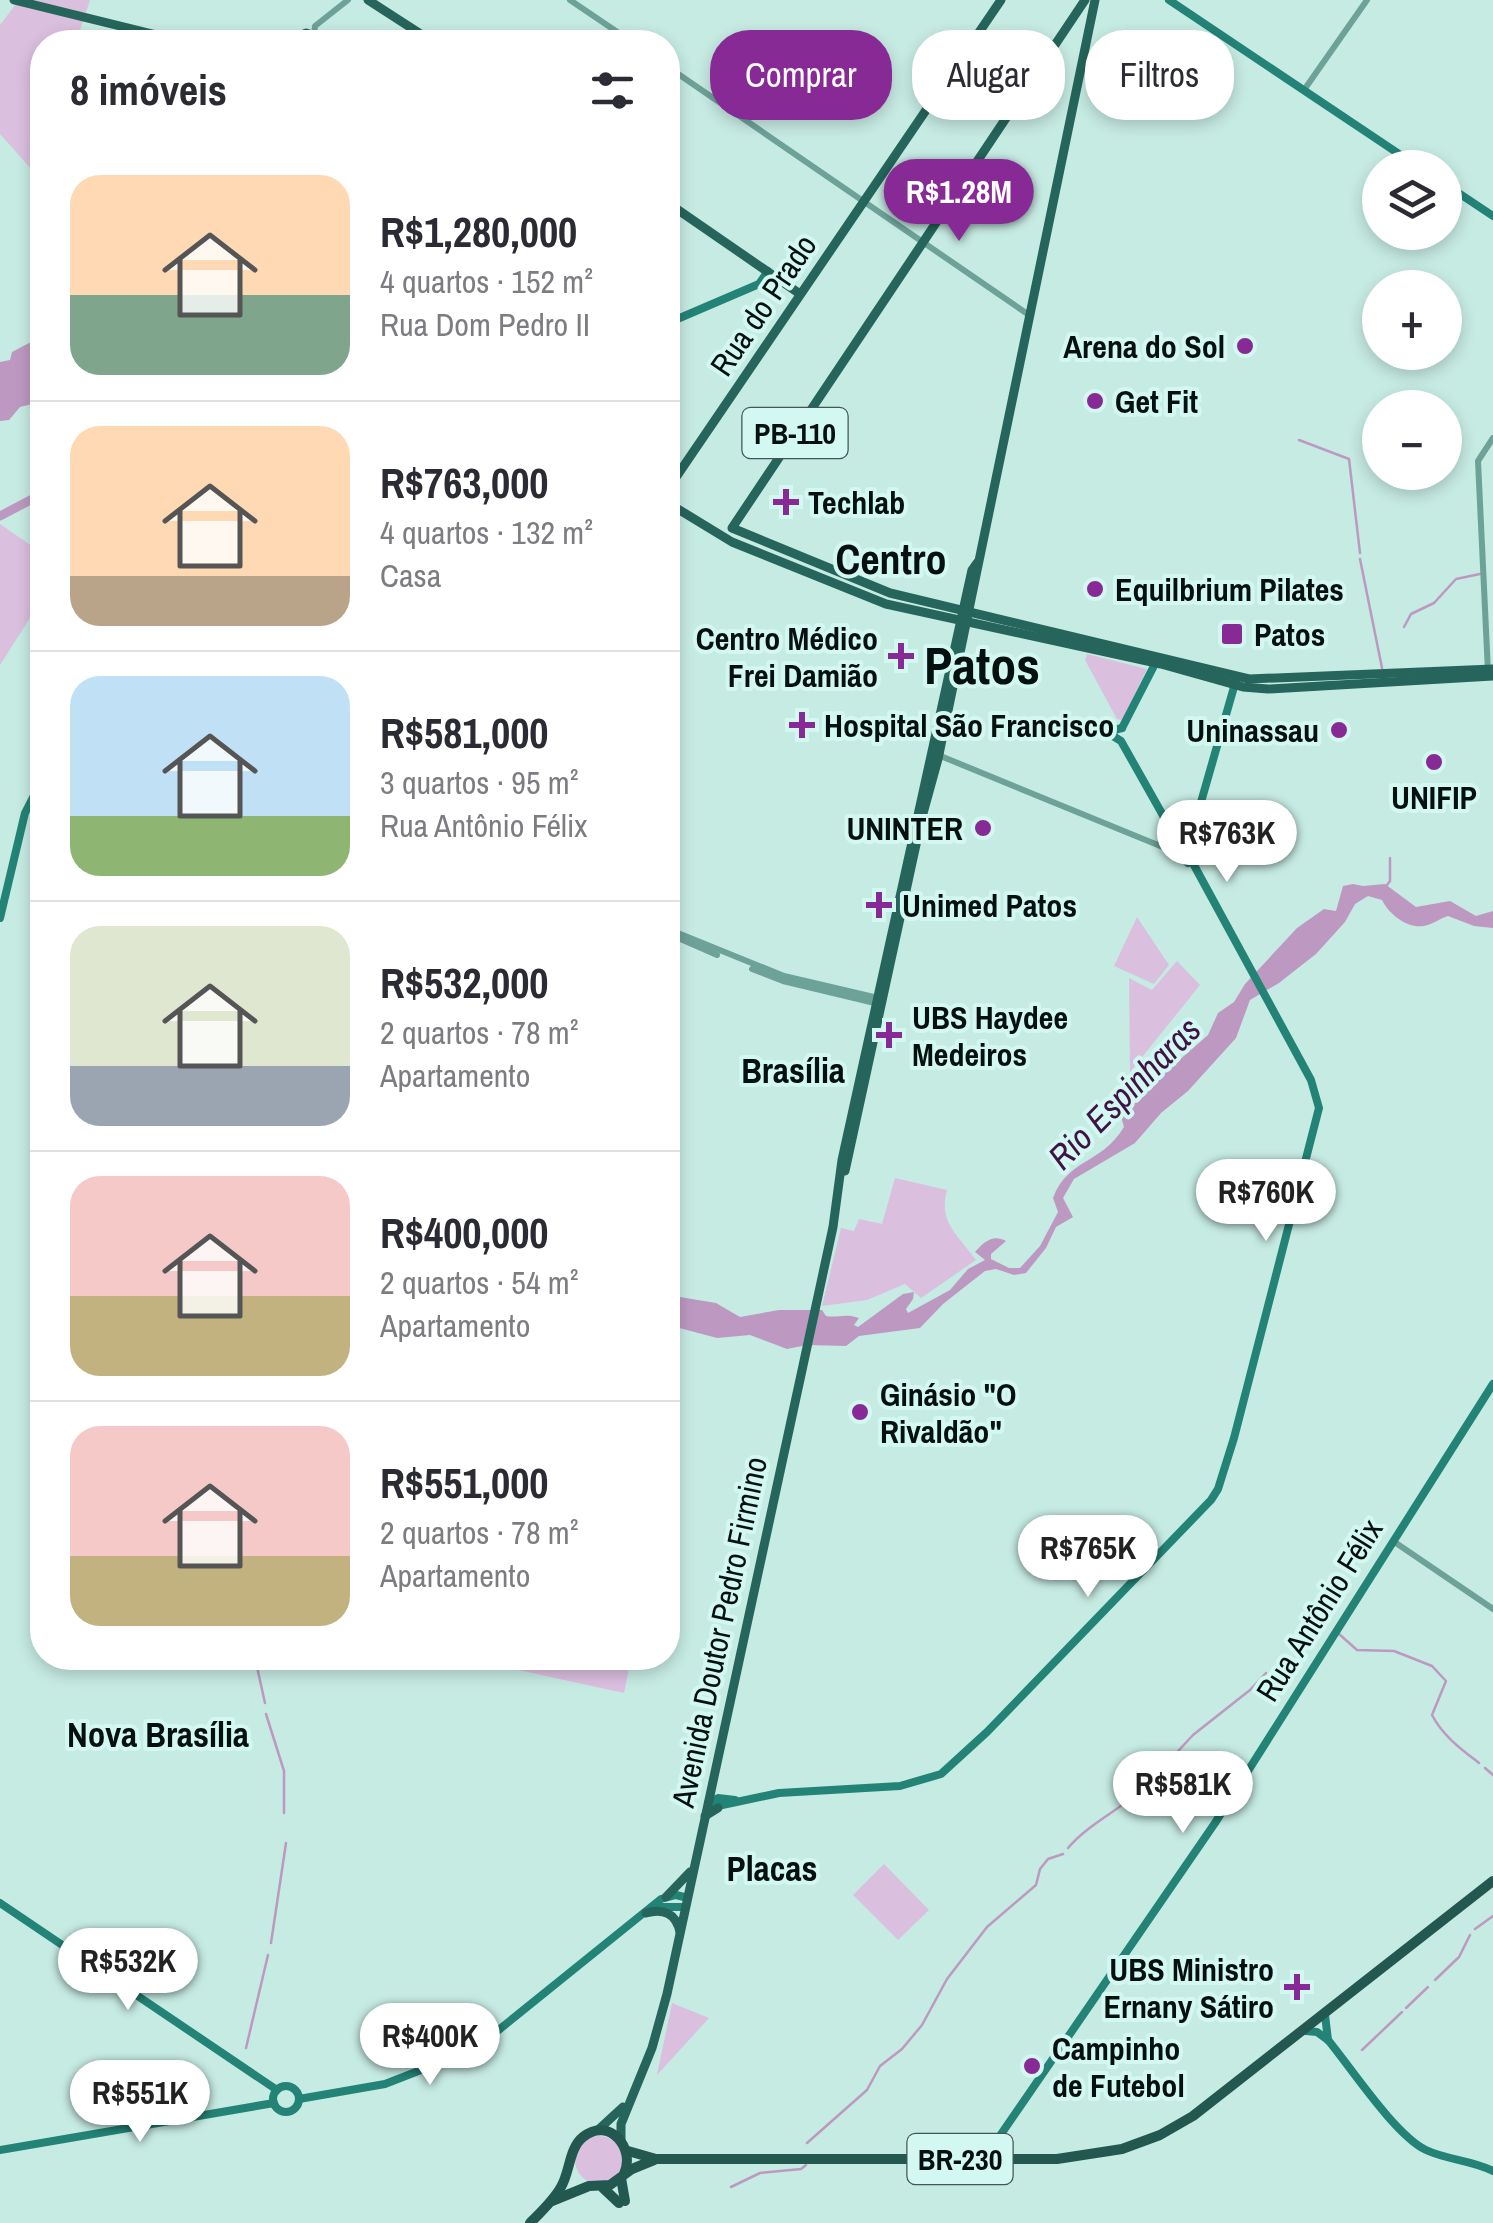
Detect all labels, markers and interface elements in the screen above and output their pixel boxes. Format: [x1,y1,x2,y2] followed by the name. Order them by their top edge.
[710,30,892,120] chip: Comprar
[912,30,1065,120] chip: Alugar
[1085,30,1234,120] chip: Filtros
[70,62,227,118] text: 8 imóveis
[585,63,640,118] icon: filters
[1362,150,1462,490] map controls
[1362,150,1462,250] button: layers
[867,159,1051,244] pin: R$1.28M
[906,170,1012,213] text: R$1.28M
[380,204,577,260] text: R$1,280,000
[150,215,270,335] icon: home
[700,226,826,384] street label: Rua do Prado
[380,260,593,303] text: 4 quartos · 152 m²
[1362,270,1462,370] button: +
[380,303,590,346] text: Rua Dom Pedro II
[1063,325,1225,368] place label: Arena do Sol
[1234,335,1256,357] marker: Arena do Sol
[1115,380,1198,423] place label: Get Fit
[1084,390,1106,412] marker: Get Fit
[1362,390,1462,490] button: −
[742,408,848,458] road number: PB-110
[380,455,549,511] text: R$763,000
[150,466,270,586] icon: home
[808,481,905,524] place label: Techlab
[773,489,799,515] marker: Techlab
[380,511,593,554] text: 4 quartos · 132 m²
[836,531,946,587] district label: Centro
[380,554,441,597] text: Casa
[1115,568,1344,611] place label: Equilbrium Pilates
[1084,578,1106,600] marker: Equilbrium Pilates
[1254,613,1325,656] place label: Patos
[696,617,878,697] place label: Centro Médico Frei Damião
[1219,621,1245,647] marker: Patos
[924,630,1040,700] district label: Patos
[888,643,914,669] marker: Centro Médico Frei Damião
[824,704,1114,747] place label: Hospital São Francisco
[380,705,549,761] text: R$581,000
[1186,709,1319,752] place label: Uninassau
[789,712,815,738] marker: Hospital São Francisco
[150,716,270,836] icon: home
[1328,719,1350,741] marker: Uninassau
[1423,751,1445,773] marker: UNIFIP
[380,761,578,804] text: 3 quartos · 95 m²
[1391,776,1477,819] place label: UNIFIP
[1146,800,1308,885] pin: R$763K
[380,804,587,847] text: Rua Antônio Félix
[846,807,963,850] place label: UNINTER
[1179,811,1275,854] text: R$763K
[972,817,994,839] marker: UNINTER
[902,884,1077,927] place label: Unimed Patos
[866,892,892,918] marker: Unimed Patos
[380,955,549,1011] text: R$532,000
[150,966,270,1086] icon: home
[912,996,1068,1076] place label: UBS Haydee Medeiros
[1037,1006,1211,1180] water label: Rio Espinharas
[380,1011,578,1054] text: 2 quartos · 78 m²
[876,1022,902,1048] marker: UBS Haydee Medeiros
[741,1047,845,1094] district label: Brasília
[380,1054,530,1097] text: Apartamento
[1185,1159,1347,1244] pin: R$760K
[1218,1170,1314,1213] text: R$760K
[380,1205,549,1261] text: R$400,000
[150,1216,270,1336] icon: home
[380,1261,578,1304] text: 2 quartos · 54 m²
[380,1304,530,1347] text: Apartamento
[880,1373,1016,1453] place label: Ginásio "O Rivaldão"
[849,1401,871,1423] marker: Ginásio "O Rivaldão"
[661,1453,777,1812] street label: Avenida Doutor Pedro Firmino
[380,1455,549,1511] text: R$551,000
[150,1466,270,1586] icon: home
[380,1511,578,1554] text: 2 quartos · 78 m²
[1246,1511,1392,1709] street label: Rua Antônio Félix
[1007,1515,1169,1600] pin: R$765K
[1040,1526,1136,1569] text: R$765K
[380,1554,530,1597] text: Apartamento
[67,1711,249,1758] district label: Nova Brasília
[1102,1751,1264,1836] pin: R$581K
[1135,1762,1231,1805] text: R$581K
[727,1845,817,1892] district label: Placas
[47,1928,209,2013] pin: R$532K
[80,1939,176,1982] text: R$532K
[1103,1948,1274,2028] place label: UBS Ministro Ernany Sátiro
[1284,1974,1310,2000] marker: UBS Ministro Ernany Sátiro
[349,2003,511,2088] pin: R$400K
[382,2014,478,2057] text: R$400K
[1052,2027,1185,2107] place label: Campinho de Futebol
[1021,2055,1043,2077] marker: Campinho de Futebol
[59,2060,221,2145] pin: R$551K
[92,2071,188,2114] text: R$551K
[908,2134,1012,2184] road number: BR-230

